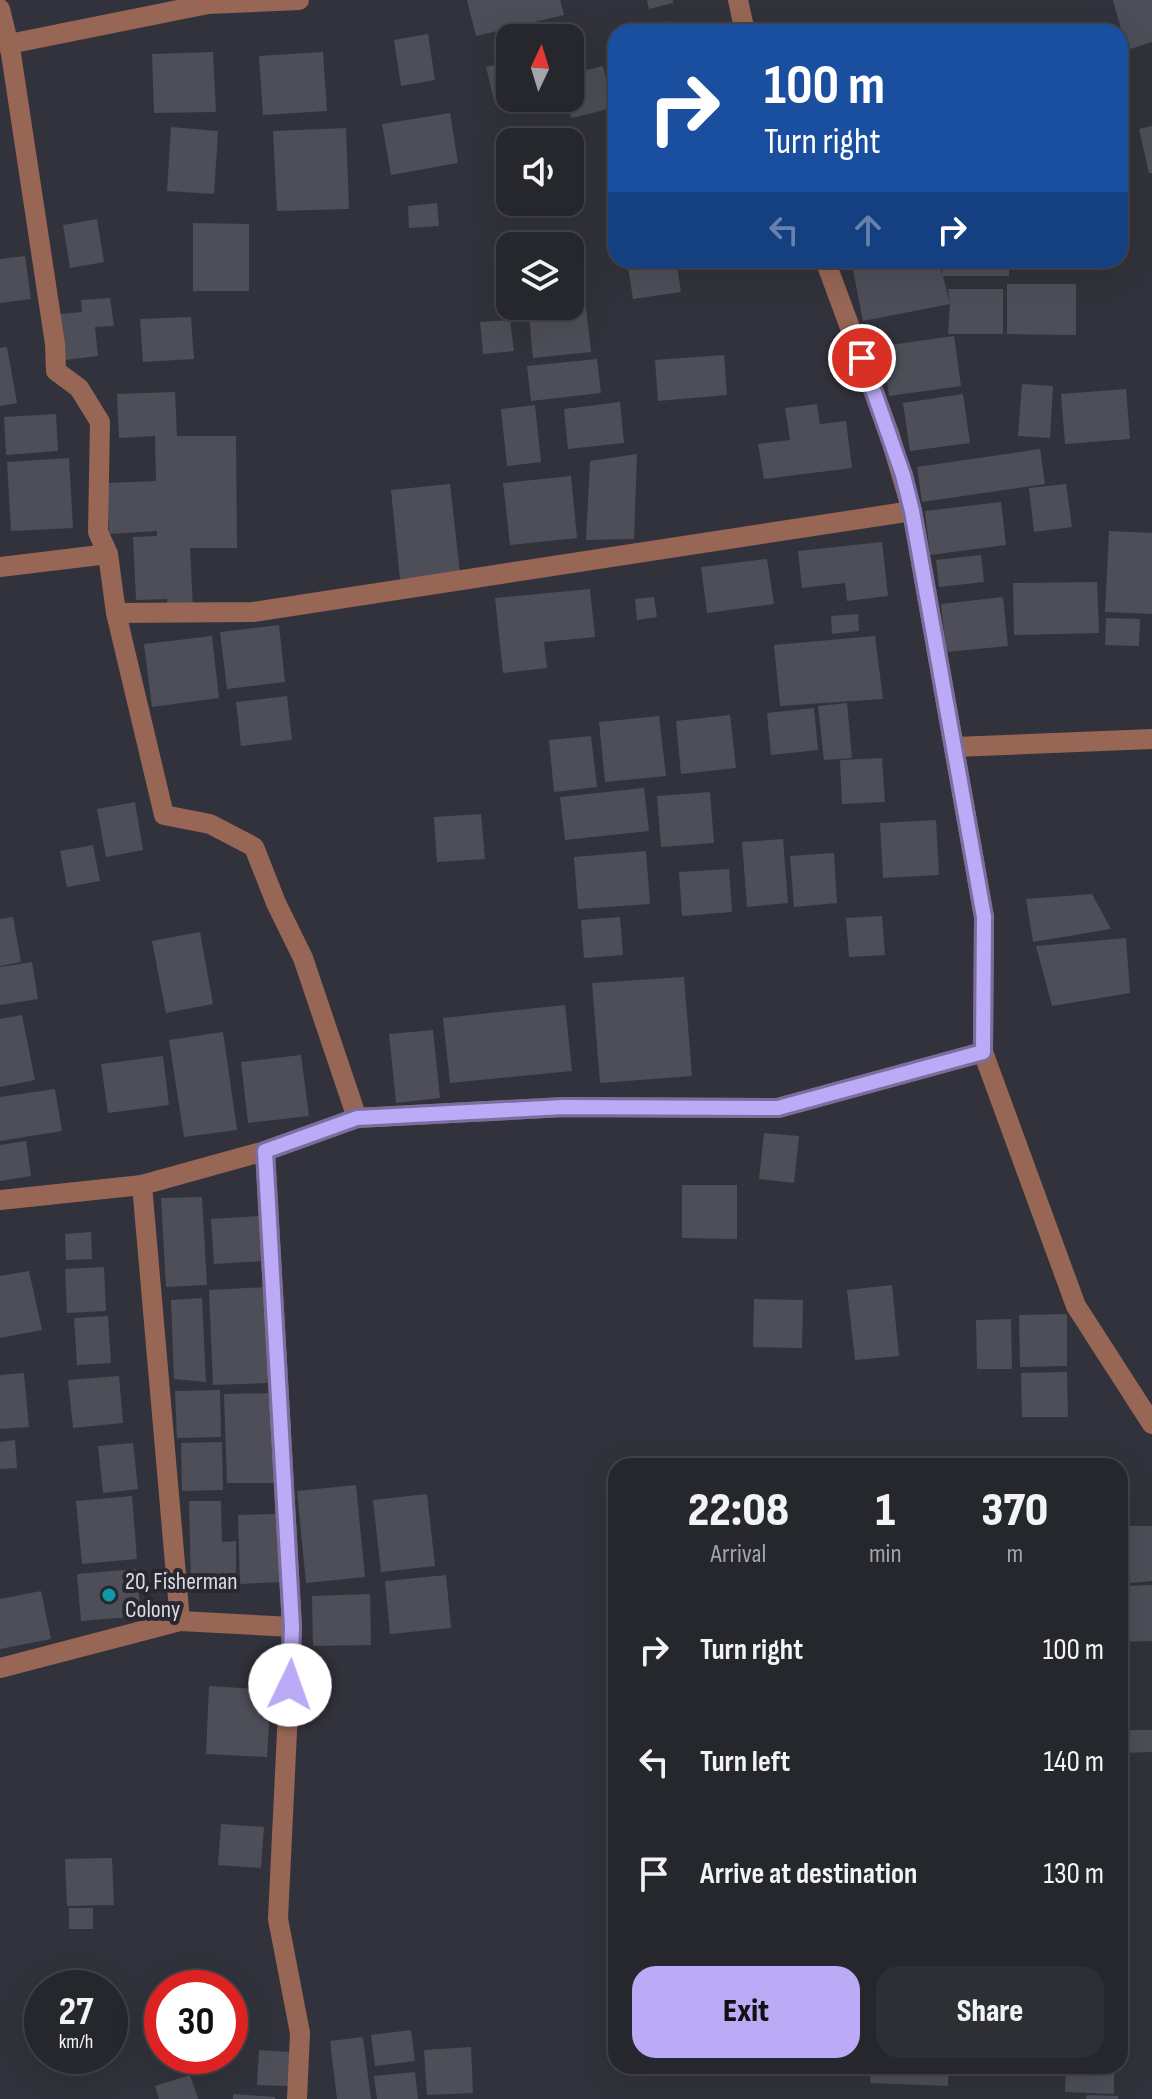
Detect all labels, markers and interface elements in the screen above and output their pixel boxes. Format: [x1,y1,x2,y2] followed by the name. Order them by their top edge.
[496,24,584,112] north arrow
[496,24,584,320] map controls
[764,53,885,120] text: 100 m
[632,56,736,160] icon: right
[764,121,881,164] text: Turn right
[496,128,584,216] button: sound
[762,208,806,252] icon: left
[846,208,890,252] icon: ahead
[930,208,974,252] icon: right
[496,232,584,320] button: layers
[828,324,896,392] pin
[840,336,884,380] icon: arrive
[688,1482,789,1539] text: 22:08
[875,1482,895,1539] text: 1
[981,1482,1048,1539] text: 370
[710,1539,766,1570] text: Arrival
[869,1539,902,1570] text: min
[1006,1539,1023,1570] text: m
[125,1567,238,1624] place label: 20, Fisherman Colony
[100,1586,118,1604] marker: 20, Fisherman Colony
[632,1628,676,1672] icon: right
[700,1632,803,1668] text: Turn right
[1043,1632,1104,1668] text: 100 m
[248,1643,332,1727] position arrow
[632,1740,676,1784] icon: left
[700,1744,790,1780] text: Turn left
[1044,1744,1104,1780] text: 140 m
[632,1852,676,1896] icon: arrive
[700,1856,917,1892] text: Arrive at destination
[1044,1856,1104,1892] text: 130 m
[632,1966,860,2058] button: Exit
[876,1966,1104,2058] button: Share
[144,1970,248,2074] speed limit sign: 30
[59,1988,93,2036] text: 27
[59,2030,93,2054] text: km/h

